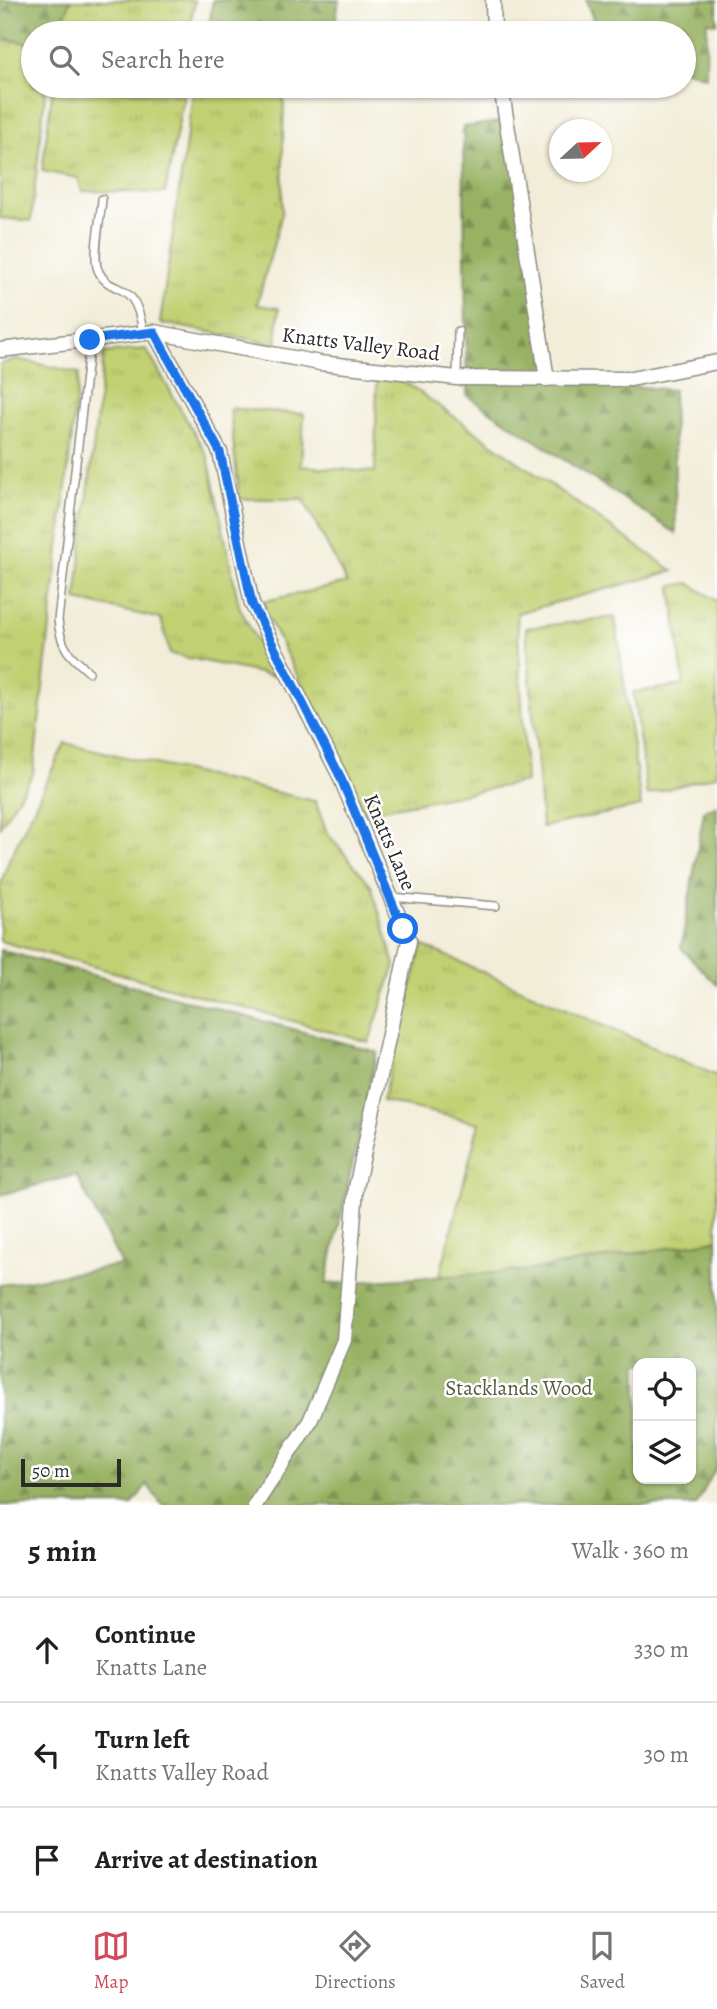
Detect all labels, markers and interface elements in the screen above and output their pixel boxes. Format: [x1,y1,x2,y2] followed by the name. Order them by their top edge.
[21,21,696,98] search box
[45,41,83,79] icon: search
[101,42,225,77] text: Search here
[549,119,612,182] north arrow
[281,320,442,368] street label: Knatts Valley Road
[74,324,105,355] route end
[357,789,423,895] street label: Knatts Lane
[387,913,418,944] route start
[633,1358,696,1484] map controls
[633,1358,696,1421] button: locate
[445,1374,594,1402] park label: Stacklands Wood
[633,1421,696,1484] button: layers
[21,1456,121,1488] scale bar
[32,1458,70,1484] text: 50 m
[28,1531,97,1571] text: 5 min
[572,1535,689,1566] text: Walk · 360 m
[95,1617,196,1652] text: Continue
[28,1631,66,1669] icon: ahead
[634,1634,689,1665] text: 330 m
[95,1652,207,1683] text: Knatts Lane
[95,1722,190,1757] text: Turn left
[28,1736,66,1774] icon: left
[643,1739,689,1770] text: 30 m
[95,1757,269,1788] text: Knatts Valley Road
[28,1841,66,1879] icon: arrive
[95,1842,318,1877] text: Arrive at destination
[92,1927,130,1995] tab: Map
[314,1927,396,1995] tab: Directions
[580,1927,625,1995] tab: Saved

